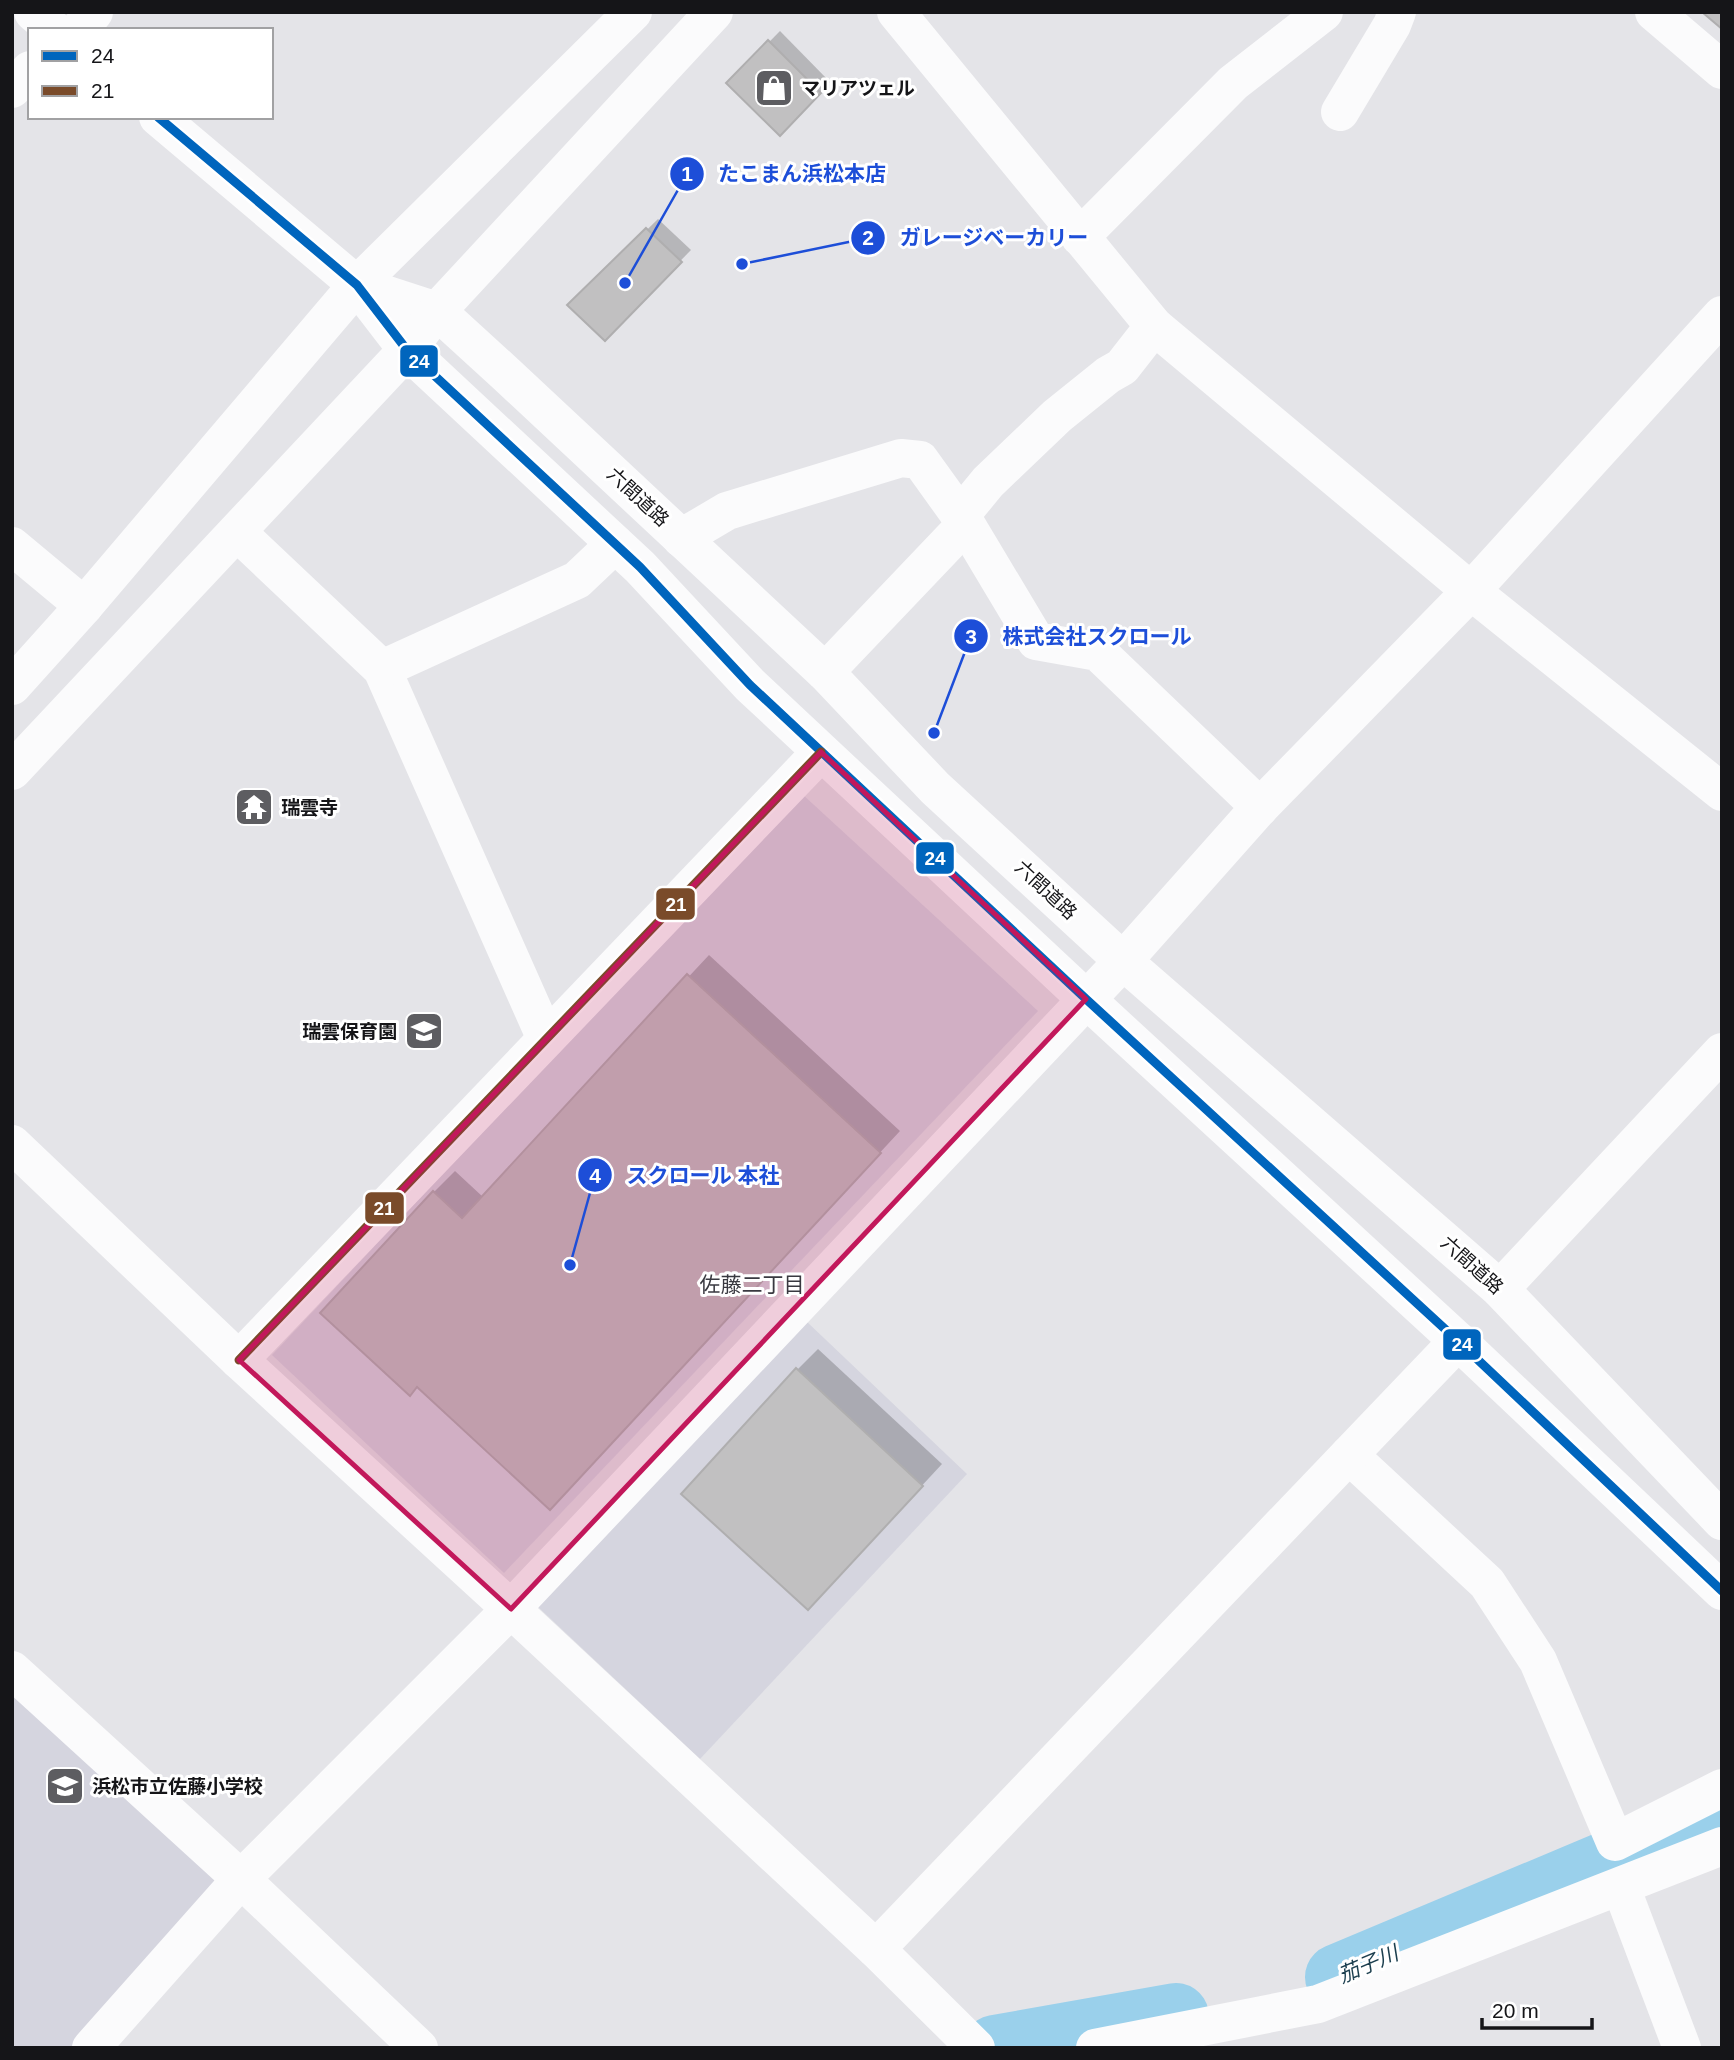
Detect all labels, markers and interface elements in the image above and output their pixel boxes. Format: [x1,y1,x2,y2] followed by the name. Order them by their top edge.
[28,28,273,119] legend
[91,44,115,67] text: 24
[753,67,795,109] shop icon: マリアツェル
[801,78,915,99] place label: マリアツェル
[91,79,114,102] text: 21
[669,153,900,195] callout: たこまん浜松本店
[681,162,693,185] text: 1
[718,162,886,185] text: たこまん浜松本店
[850,217,1102,259] callout: ガレージベーカリー
[862,226,874,249] text: 2
[900,226,1088,249] text: ガレージベーカリー
[399,344,439,378] line badge: 24
[408,351,430,372] text: 24
[603,463,673,531] street label: 六間道路
[954,615,1206,657] callout: 株式会社スクロール
[965,625,977,648] text: 3
[1003,625,1192,648] text: 株式会社スクロール
[233,786,275,828] temple icon: 瑞雲寺
[281,797,338,818] place label: 瑞雲寺
[915,841,955,875] line badge: 24
[924,848,946,869] text: 24
[1011,856,1081,924] street label: 六間道路
[655,887,696,921] line badge: 21
[665,894,687,915] text: 21
[403,1010,445,1052] school or university icon: 瑞雲保育園
[302,1021,397,1042] place label: 瑞雲保育園
[577,1154,793,1196] callout: スクロール 本社
[589,1164,601,1187] text: 4
[627,1164,779,1187] text: スクロール 本社
[364,1191,405,1225] line badge: 21
[373,1198,395,1219] text: 21
[1437,1232,1507,1298] street label: 六間道路
[700,1273,805,1296] district label: 佐藤二丁目
[1442,1328,1482,1361] line badge: 24
[1451,1334,1473,1355] text: 24
[44,1765,86,1807] school or university icon: 浜松市立佐藤小学校
[92,1776,263,1797] place label: 浜松市立佐藤小学校
[1335,1940,1403,1987] water label: 茄子川
[1482,1986,1592,2030] scale bar
[1492,1999,1539,2022] text: 20 m

